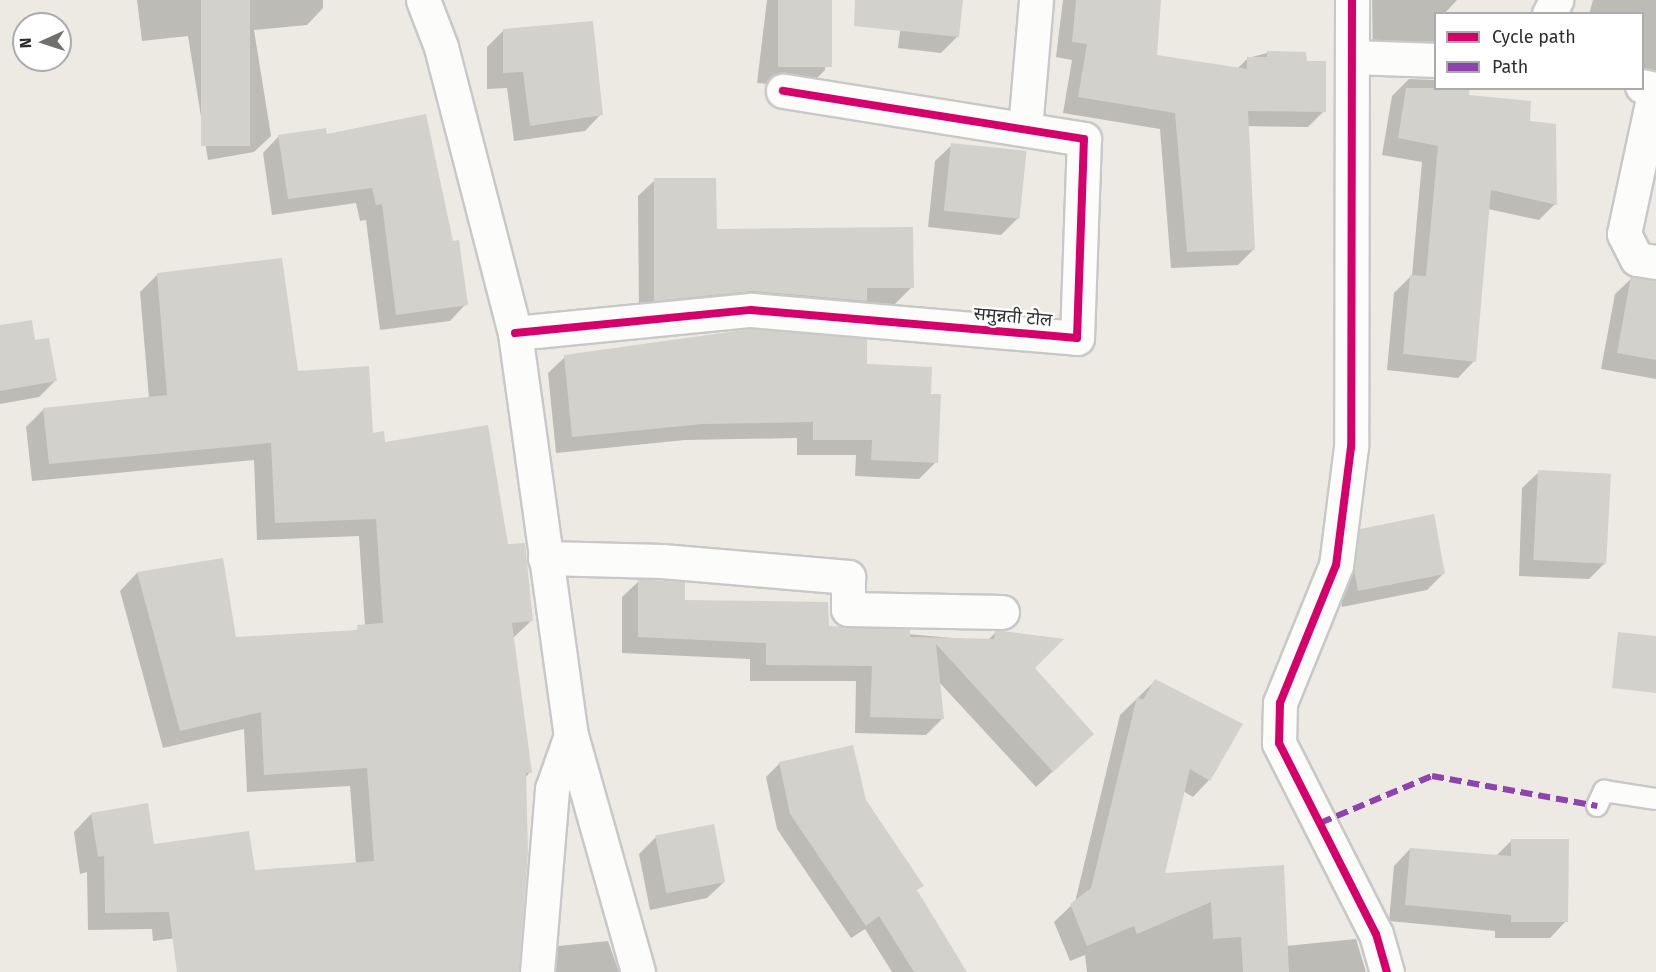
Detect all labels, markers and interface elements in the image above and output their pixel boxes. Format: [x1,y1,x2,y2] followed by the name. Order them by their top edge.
[12,12,72,72] north arrow
[1434,12,1644,90] legend
[1492,26,1576,48] text: Cycle path
[16,37,35,49] text: N
[1492,56,1528,78] text: Path
[973,303,1053,331] street label: समुन्नती टोल

